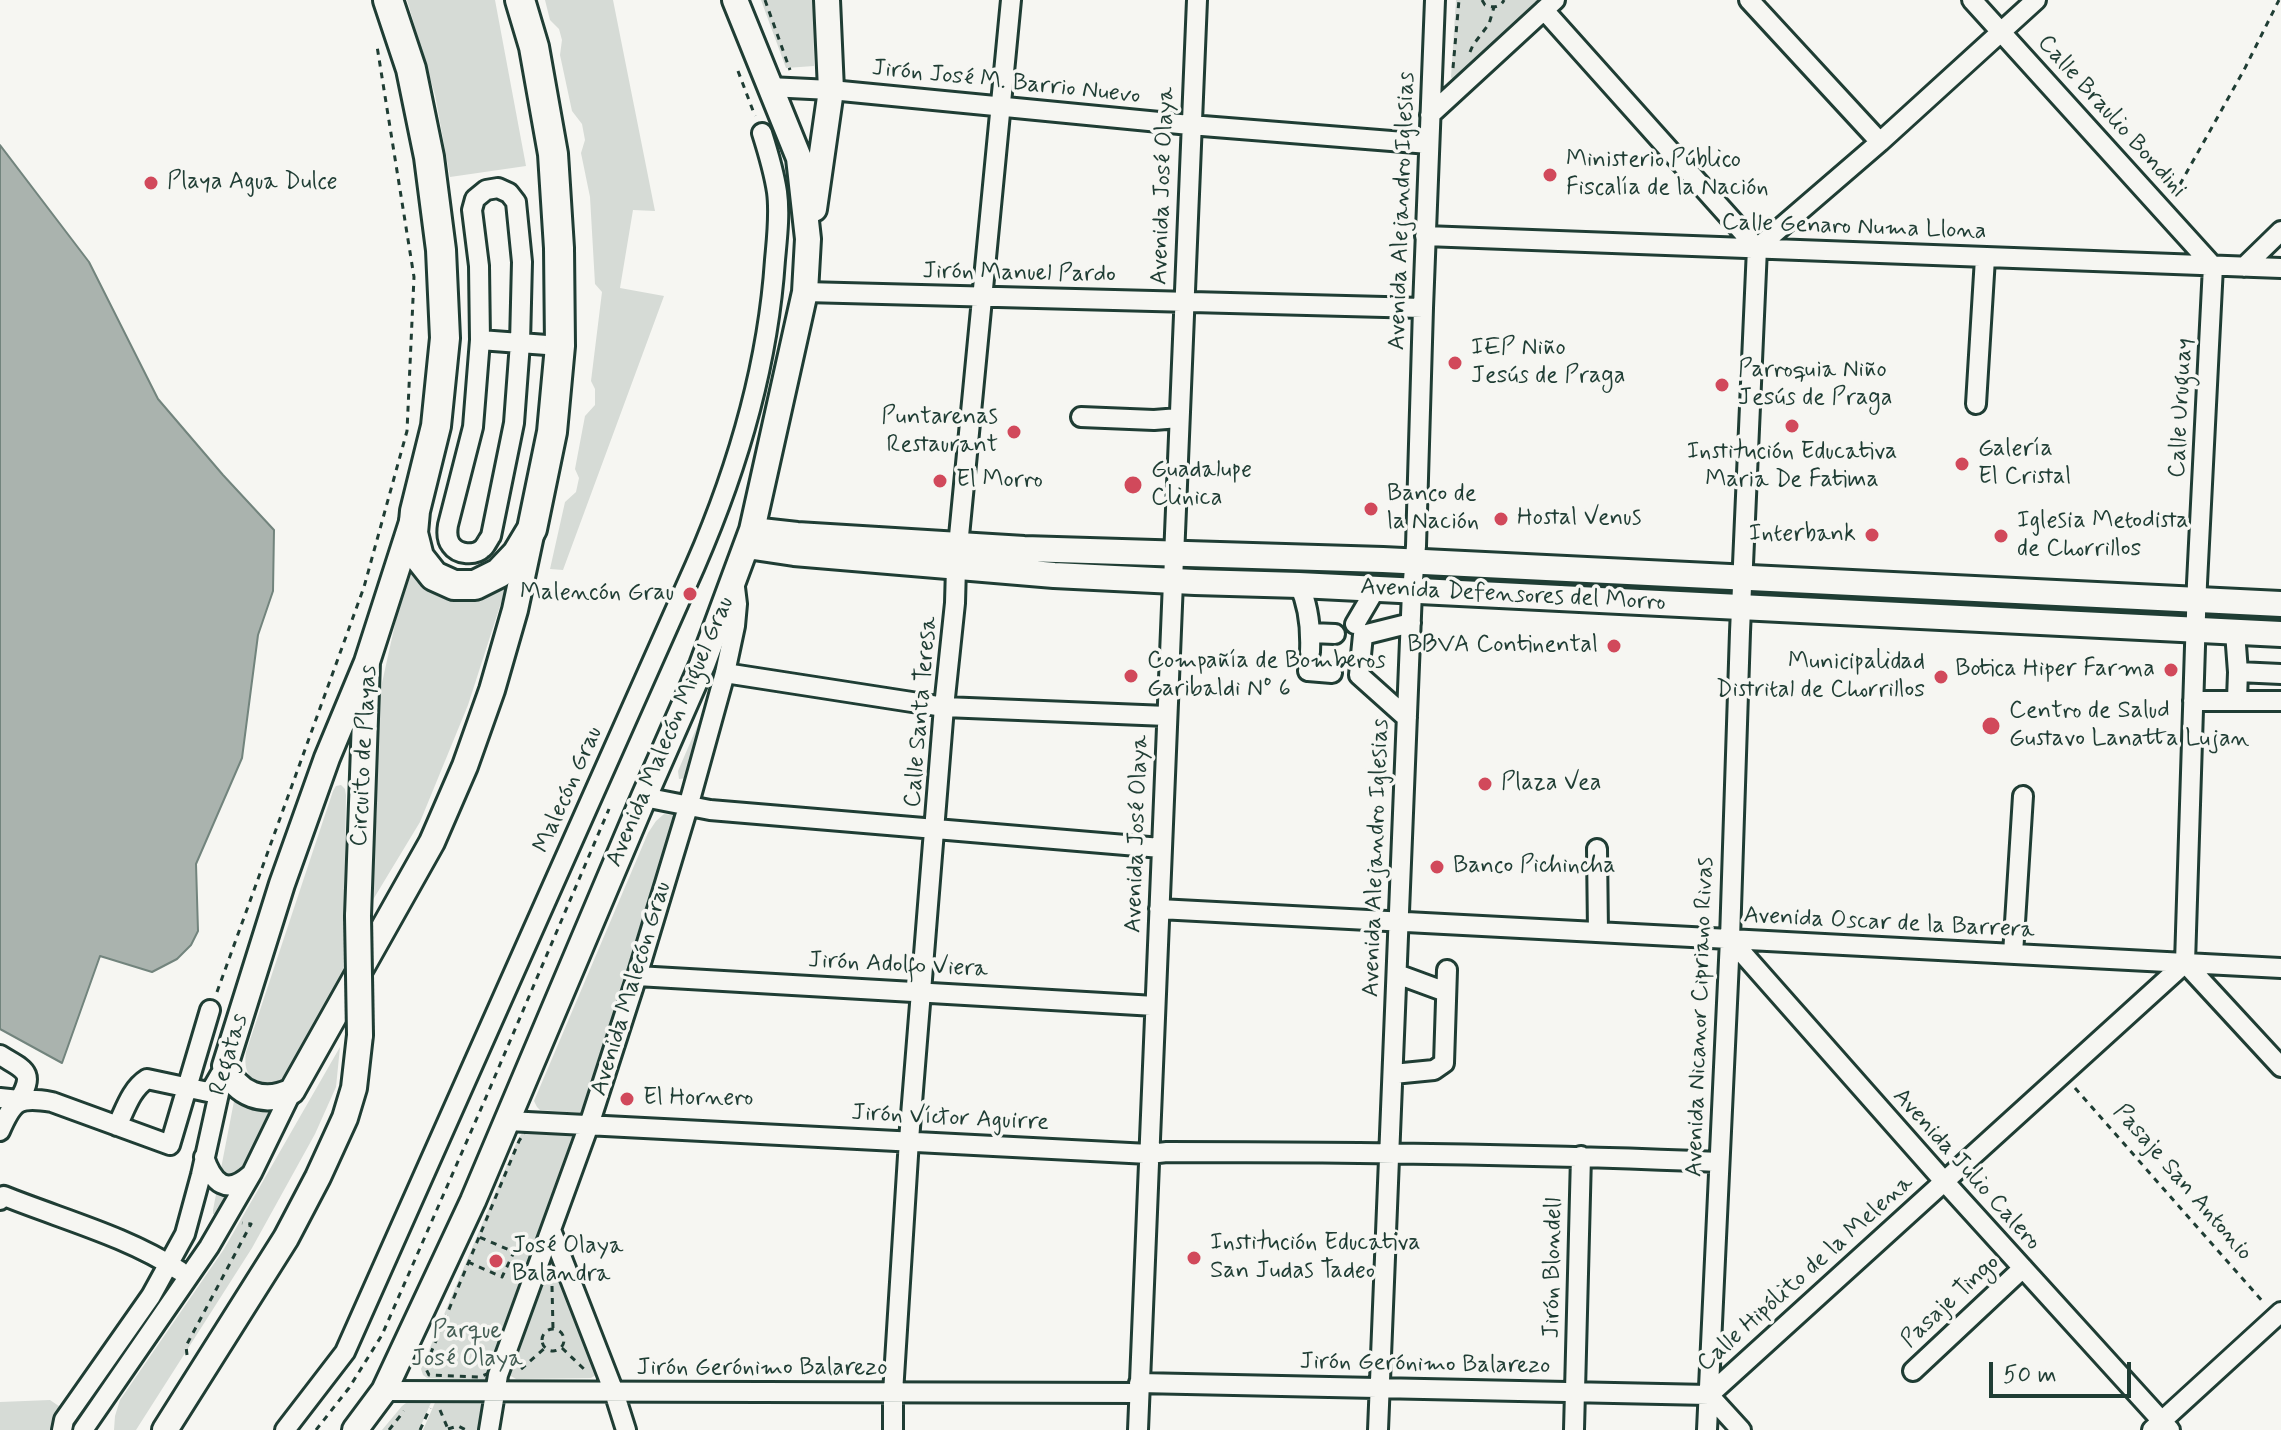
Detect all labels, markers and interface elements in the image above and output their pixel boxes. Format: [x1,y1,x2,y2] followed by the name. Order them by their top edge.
[2030,30,2192,204] street label: Calle Braulio Bondini
[870,55,1142,111] street label: Jirón José M. Barrio Nuevo
[1384,71,1422,351] street label: Avenida Alejandro Iglesias
[1146,86,1182,286] street label: Avenida José Olaya
[1566,147,1769,203] place label: Ministerio Público Fiscalía de la Nación
[1541,166,1559,184] marker: Ministerio Público Fiscalía de la Nación
[167,169,338,197] place label: Playa Agua Dulce
[142,174,160,192] marker: Playa Agua Dulce
[1721,209,1987,247] street label: Calle Genaro Numa Llona
[922,258,1116,290] street label: Jirón Manuel Pardo
[1471,335,1625,391] place label: IEP Niño Jesús de Praga
[2164,337,2200,479] street label: Calle Uruguay
[1446,354,1464,372] marker: IEP Niño Jesús de Praga
[1738,357,1892,413] place label: Parroquia Niño Jesús de Praga
[1713,376,1731,394] marker: Parroquia Niño Jesús de Praga
[881,404,998,460] place label: Puntarenas Restaurant
[1783,417,1801,435] marker: Institución Educativa Maria De Fatima
[1005,423,1023,441] marker: Puntarenas Restaurant
[1978,436,2071,492] place label: Galería El Cristal
[1687,439,1897,495] place label: Institución Educativa Maria De Fatima
[1953,455,1971,473] marker: Galería El Cristal
[1151,457,1252,513] place label: Guadalupe Clinica
[956,467,1043,495] place label: El Morro
[931,472,949,490] marker: El Morro
[1122,474,1144,496] marker: Guadalupe Clinica
[1387,481,1479,537] place label: Banco de la Nación
[1362,500,1380,518] marker: Banco de la Nación
[1517,505,1641,533] place label: Hostal Venus
[2017,508,2189,564] place label: Iglesia Metodista de Chorrillos
[1492,510,1510,528] marker: Hostal Venus
[1749,521,1856,549] place label: Interbank
[1863,526,1881,544] marker: Interbank
[1992,527,2010,545] marker: Iglesia Metodista de Chorrillos
[1360,574,1666,618] street label: Avenida Defensores del Morro
[520,580,674,608] place label: Malencón Grau
[681,585,699,603] marker: Malencón Grau
[601,592,741,872] street label: Avenida Malecón Miguel Grau
[899,615,945,809] street label: Calle Santa Teresa
[1407,632,1598,660] place label: BBVA Continental
[1605,637,1623,655] marker: BBVA Continental
[1147,648,1386,704] place label: Compañía de Bomberos Garibaldi Nº 6
[1716,649,1925,705] place label: Municipalidad Distrital de Chorrillos
[1955,656,2155,684] place label: Botica Hiper Farma
[2162,661,2180,679] marker: Botica Hiper Farma
[346,664,384,848] street label: Circuito de Playas
[1122,667,1140,685] marker: Compañía de Bomberos Garibaldi Nº 6
[1932,668,1950,686] marker: Municipalidad Distrital de Chorrillos
[2009,698,2249,754] place label: Centro de Salud Gustavo Lanatta Lujan
[1980,715,2002,737] marker: Centro de Salud Gustavo Lanatta Lujan
[1358,718,1396,998] street label: Avenida Alejandro Iglesias
[528,722,610,858] street label: Malecón Grau
[1120,734,1156,934] street label: Avenida José Olaya
[1501,770,1602,798] place label: Plaza Vea
[1476,775,1494,793] marker: Plaza Vea
[1453,853,1616,881] place label: Banco Pichincha
[1681,856,1721,1178] street label: Avenida Nicanor Cipriano Rivas
[1428,858,1446,876] marker: Banco Pichincha
[586,878,678,1100] street label: Avenida Malecón Grau
[1743,902,2035,946] street label: Avenida Oscar de la Barrera
[807,947,989,985] street label: Jirón Adolfo Viera
[205,1011,255,1099] street label: Regatas
[1886,1083,2046,1257] street label: Avenida Julio Calero
[643,1085,753,1113] place label: El Hornero
[618,1090,636,1108] marker: El Hornero
[851,1099,1049,1139] street label: Jirón Víctor Aguirre
[2106,1099,2258,1267] street label: Pasaje San Antonio
[1692,1169,1920,1379] street label: Calle Hipólito de la Melena
[1538,1197,1570,1339] street label: Jirón Blondell
[1210,1230,1421,1286] place label: Institución Educativa San Judas Tadeo
[512,1233,623,1289] place label: José Olaya Balandra
[1185,1249,1203,1267] marker: Institución Educativa San Judas Tadeo
[1896,1249,2006,1355] street label: Pasaje Tingo
[487,1252,505,1270] marker: José Olaya Balandra
[411,1318,523,1374] park label: Parque José Olaya
[1993,1346,2135,1396] scale bar
[1299,1348,1551,1382] street label: Jirón Gerónimo Balarezo
[637,1355,887,1383] street label: Jirón Gerónimo Balarezo
[2003,1360,2057,1391] text: 50 m

